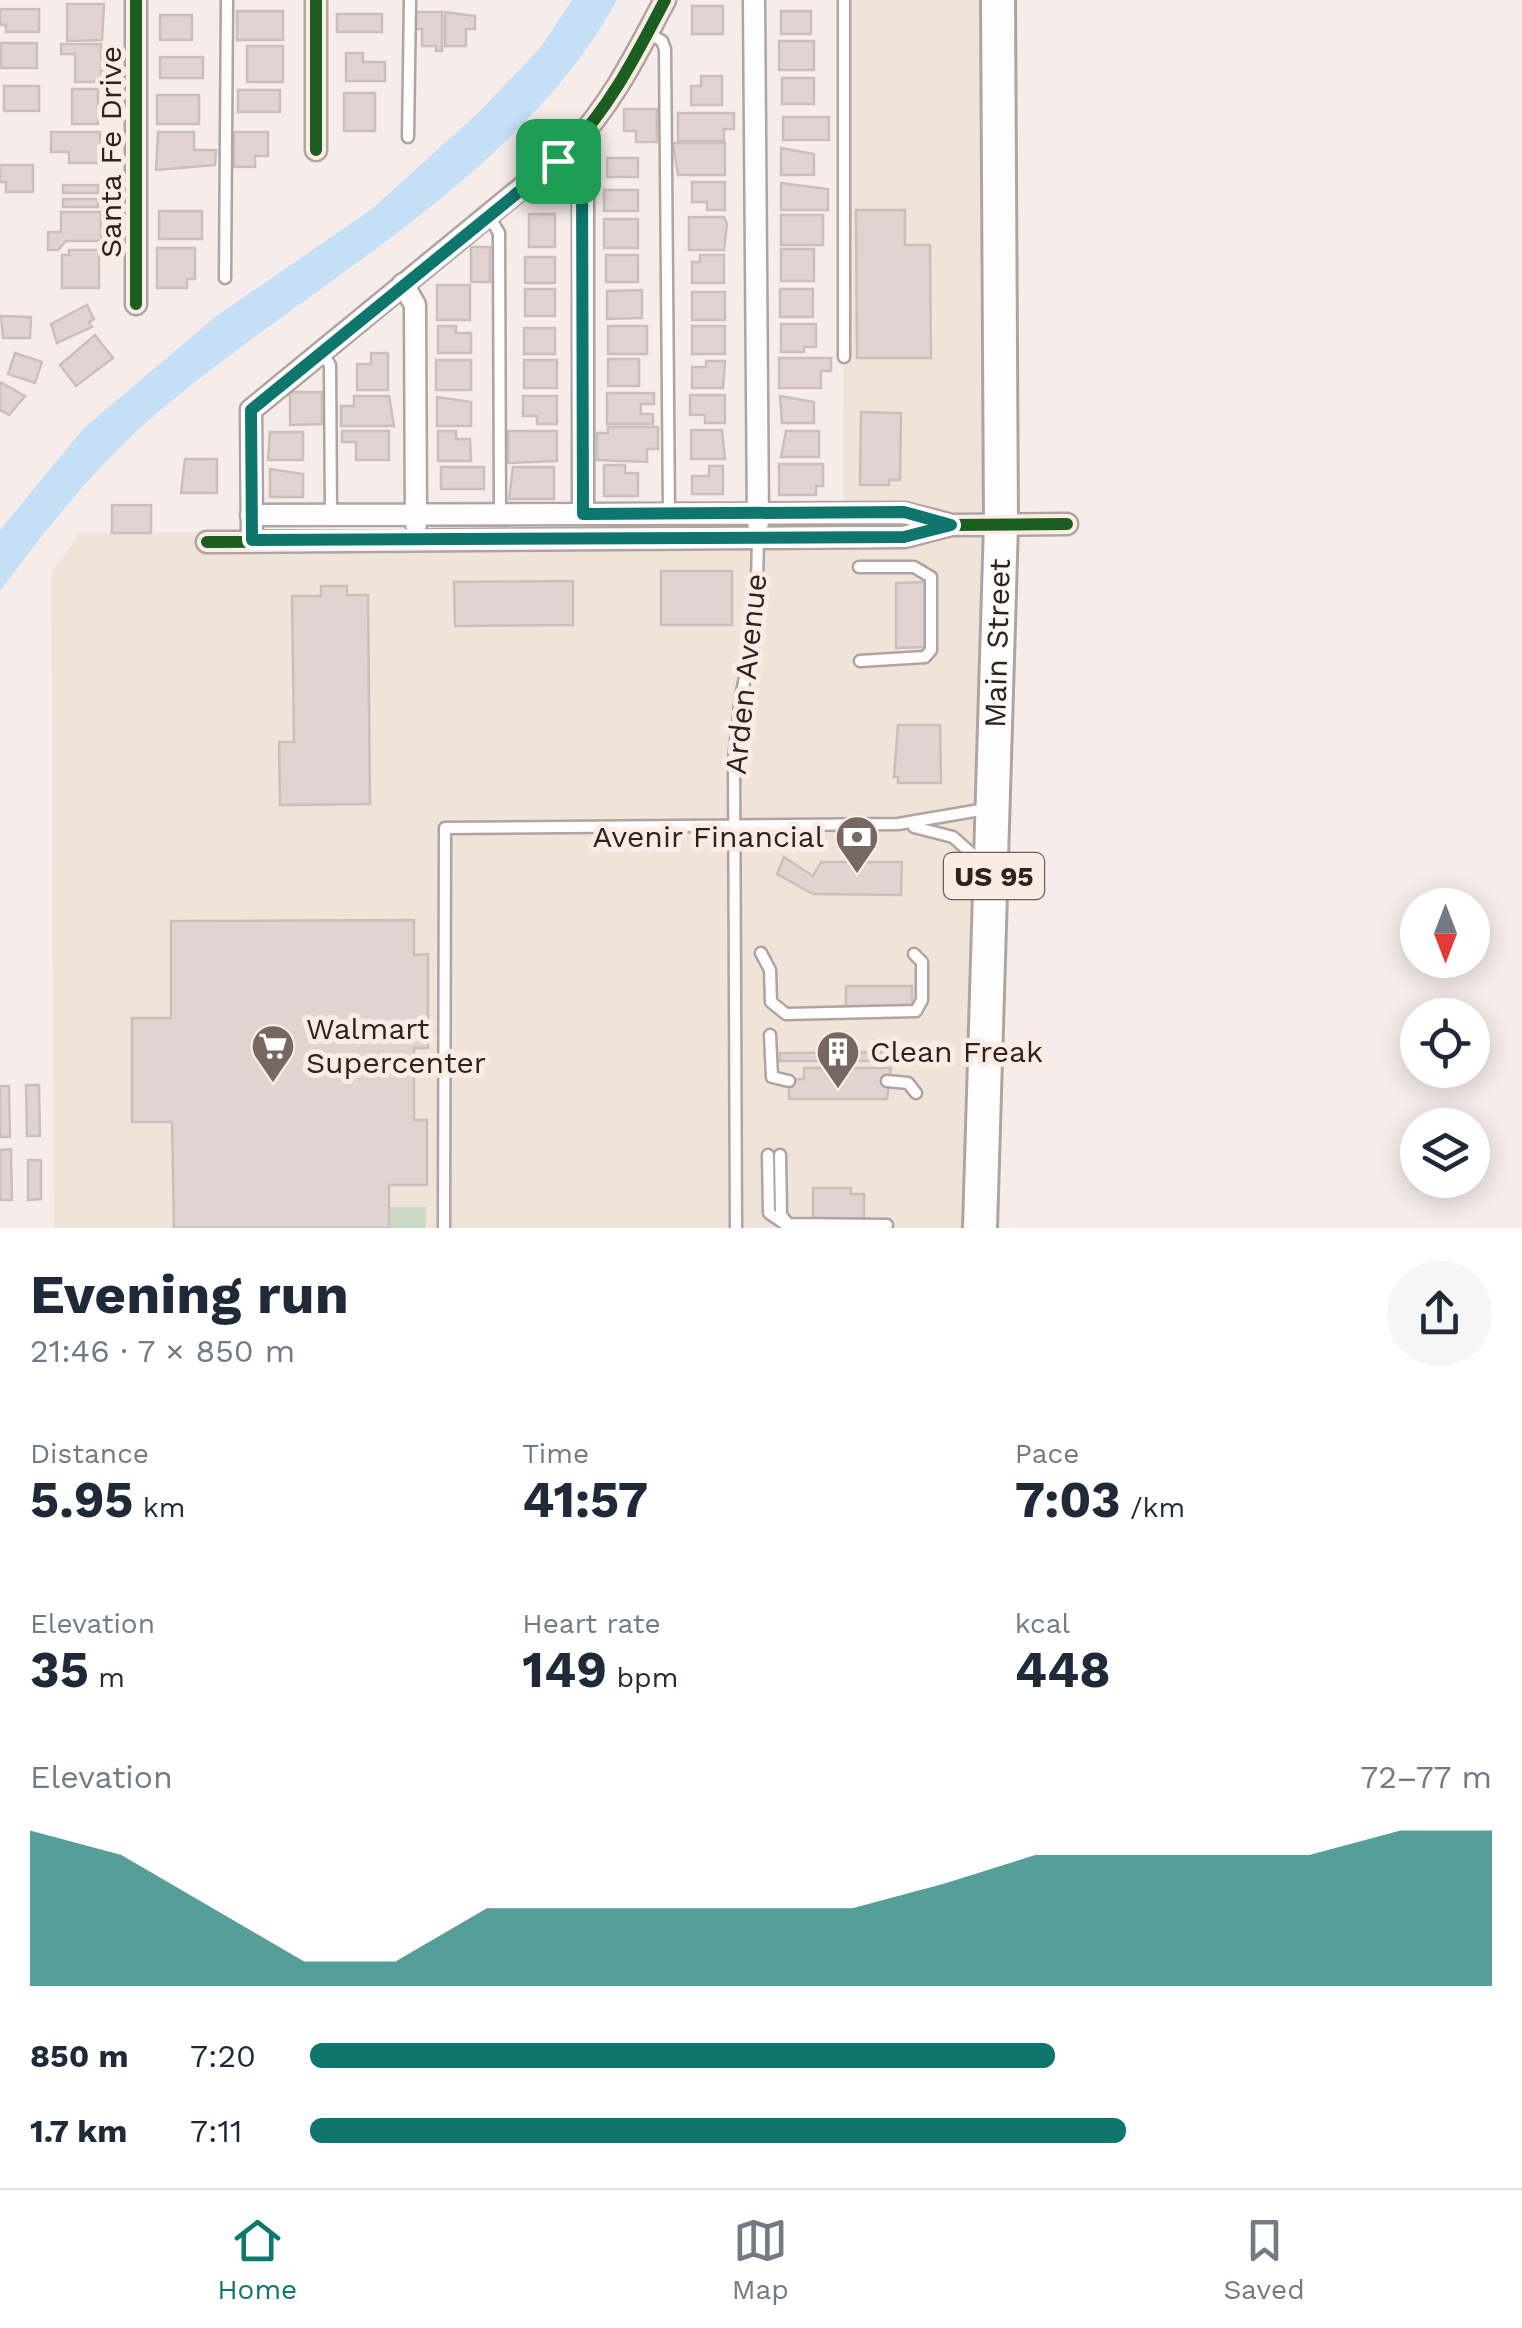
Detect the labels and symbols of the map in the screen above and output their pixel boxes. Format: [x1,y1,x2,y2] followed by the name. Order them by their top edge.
[93,46,128,258] street label: Santa Fe Drive
[516,119,601,204] pin
[977,558,1017,729] street label: Main Street
[718,572,773,776] street label: Arden Avenue
[834,814,880,875] bank icon: Avenir Financial
[593,819,824,854] place label: Avenir Financial
[944,853,1044,899] road number: US 95
[1400,888,1490,978] north arrow
[306,1011,486,1080] place label: Walmart Supercenter
[250,1023,296,1084] supermarket icon: Walmart Supercenter
[815,1029,861,1090] building icon: Clean Freak
[870,1034,1043,1069] place label: Clean Freak

